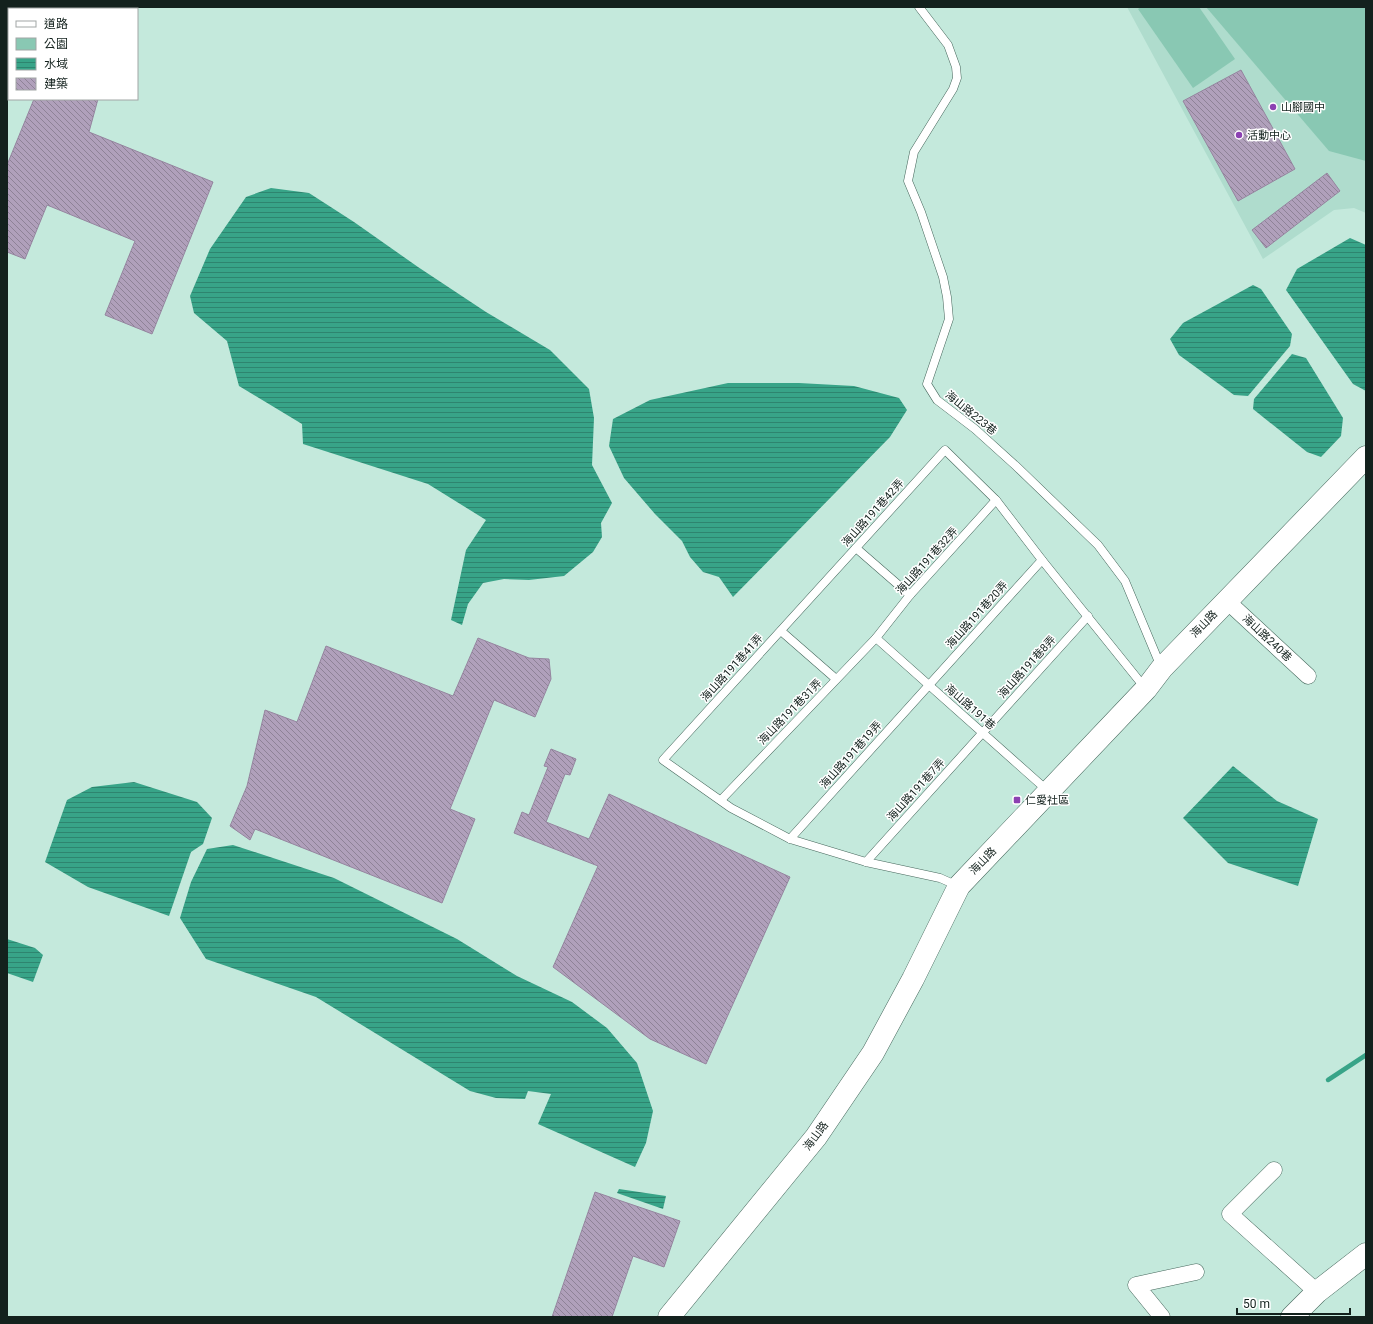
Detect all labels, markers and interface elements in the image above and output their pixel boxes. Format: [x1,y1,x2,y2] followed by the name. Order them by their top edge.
[8,8,138,100] legend
[44,17,68,31] text: 道路
[44,37,68,51] text: 公園
[44,57,68,71] text: 水域
[44,77,68,91] text: 建築
[1281,101,1325,114] place label: 山腳國中
[1268,102,1278,112] marker: 山腳國中
[1247,129,1291,142] place label: 活動中心
[1234,130,1244,140] marker: 活動中心
[943,388,999,438] street label: 海山路223巷
[839,477,907,549] street label: 海山路191巷42弄
[893,525,961,597] street label: 海山路191巷32弄
[943,579,1011,651] street label: 海山路191巷20弄
[1188,608,1220,640] street label: 海山路
[1240,612,1294,664] street label: 海山路240巷
[698,632,766,704] street label: 海山路191巷41弄
[995,633,1059,701] street label: 海山路191巷8弄
[755,677,825,747] street label: 海山路191巷31弄
[942,682,998,732] street label: 海山路191巷
[817,719,885,791] street label: 海山路191巷19弄
[884,756,948,824] street label: 海山路191巷7弄
[1025,794,1069,807] place label: 仁愛社區
[1012,795,1022,805] marker: 仁愛社區
[967,845,999,877] street label: 海山路
[801,1119,831,1153] street label: 海山路
[1237,1290,1350,1316] scale bar
[1243,1297,1270,1311] text: 50 m

